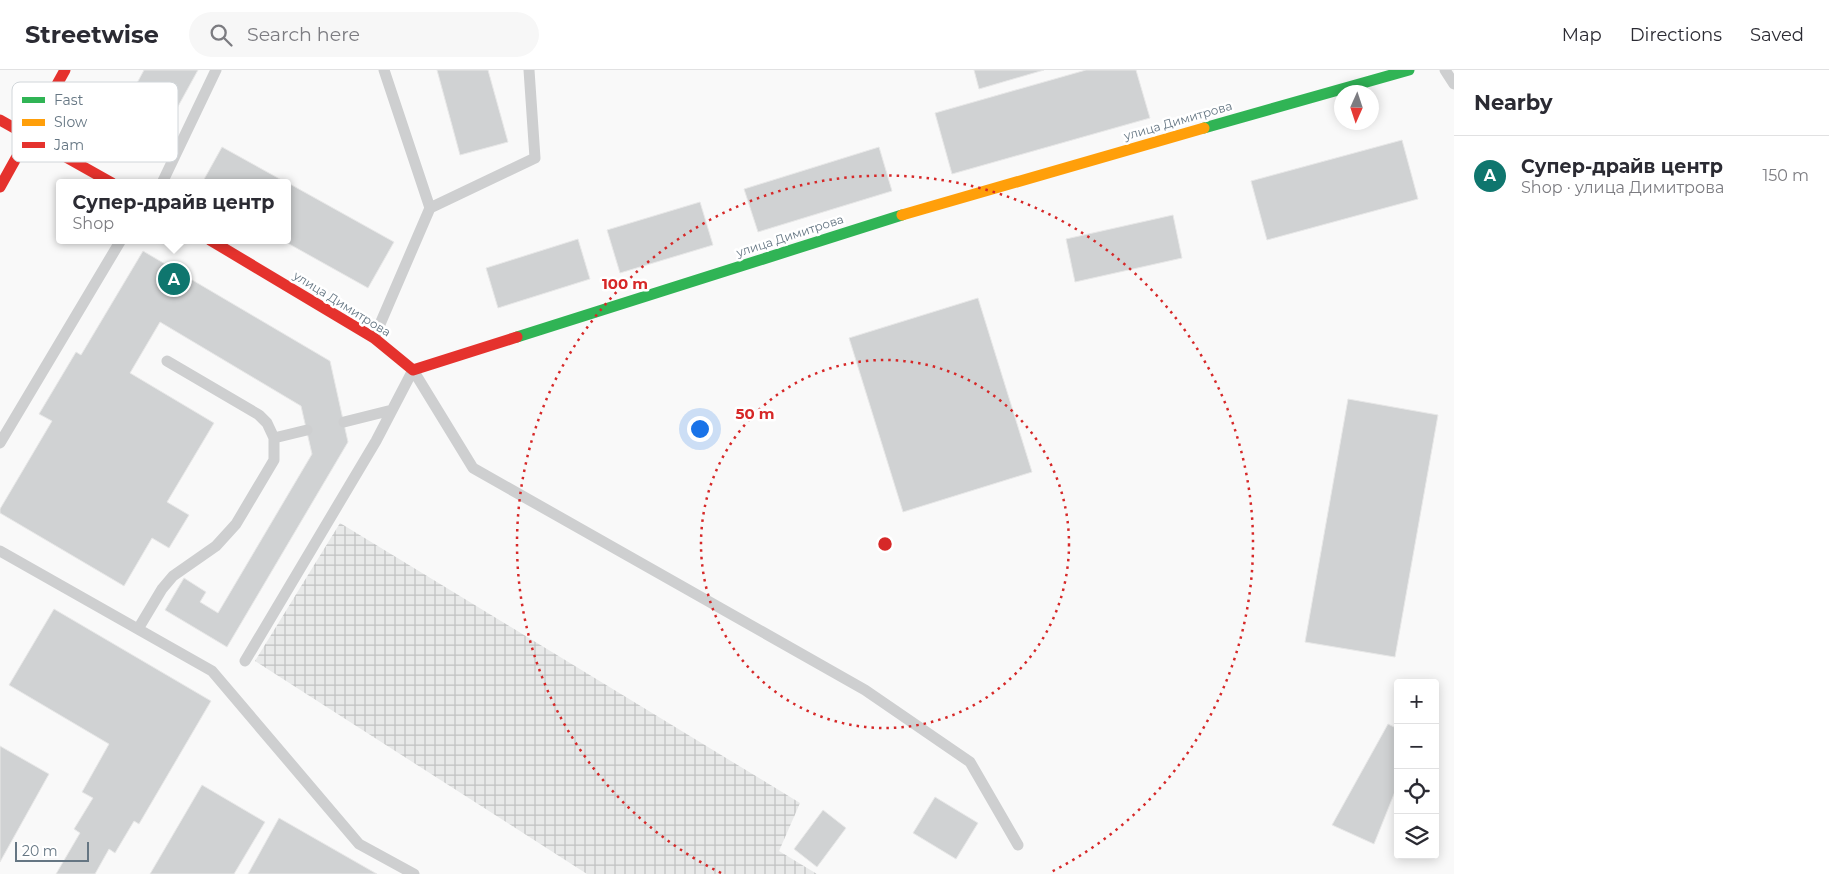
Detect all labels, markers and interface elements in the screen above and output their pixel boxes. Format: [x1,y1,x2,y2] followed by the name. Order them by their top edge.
[189,12,539,57] search box
[25,20,159,49] text: Streetwise
[207,21,235,49] icon: search
[247,23,360,46] text: Search here
[1562,24,1602,46] text: Map
[1630,24,1722,46] text: Directions
[1750,24,1804,46] text: Saved
[12,82,178,162] legend
[1334,85,1379,130] north arrow
[1474,90,1553,115] text: Nearby
[54,91,84,109] text: Fast
[1121,98,1234,143] street label: улица Димитрова
[54,113,88,131] text: Slow
[53,136,84,154] text: Jam
[1521,155,1723,178] text: Супер-драйв центр
[1484,166,1496,185] text: A
[1762,166,1809,185] text: 150 m
[1521,178,1724,197] text: Shop · улица Димитрова
[56,179,291,244] popup
[73,191,274,214] text: Супер-драйв центр
[733,211,845,260] street label: улица Димитрова
[73,214,114,233] text: Shop
[158,260,190,298] pin: A
[290,267,394,340] street label: улица Димитрова
[602,274,648,293] text: 100 m
[735,404,775,423] text: 50 m
[687,416,713,442] your location
[876,535,894,553] centre of rings
[1394,679,1439,859] map controls
[1394,679,1439,724] button: +
[1394,724,1439,769] button: −
[1394,769,1439,814] button: locate
[1394,814,1439,859] button: layers
[15,839,89,862] scale bar
[22,842,58,860] text: 20 m

